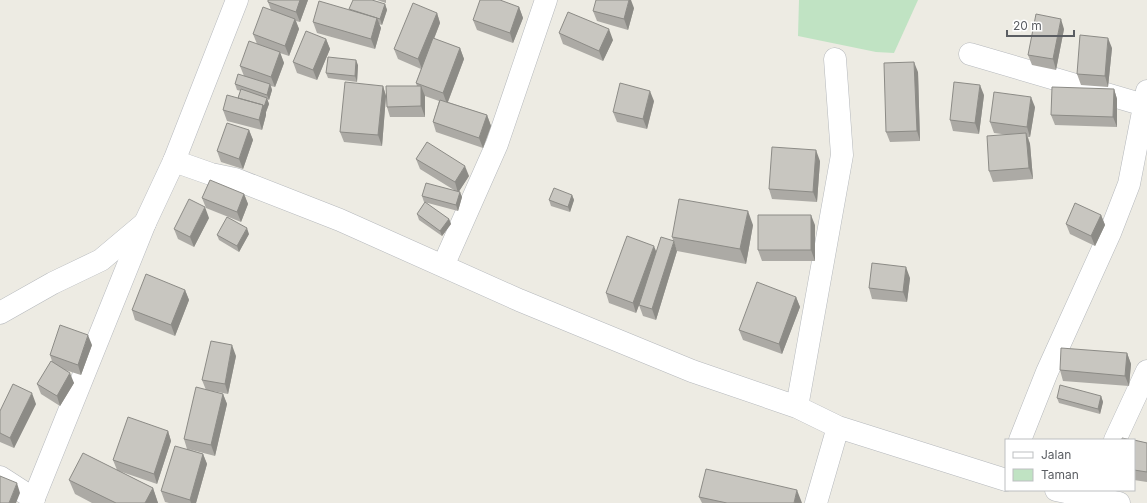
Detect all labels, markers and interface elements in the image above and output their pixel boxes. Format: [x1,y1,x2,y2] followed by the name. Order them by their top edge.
[1007,12,1074,38] scale bar
[1013,18,1042,33] text: 20 m
[1005,439,1135,491] legend
[1041,447,1071,462] text: Jalan
[1041,467,1079,482] text: Taman

